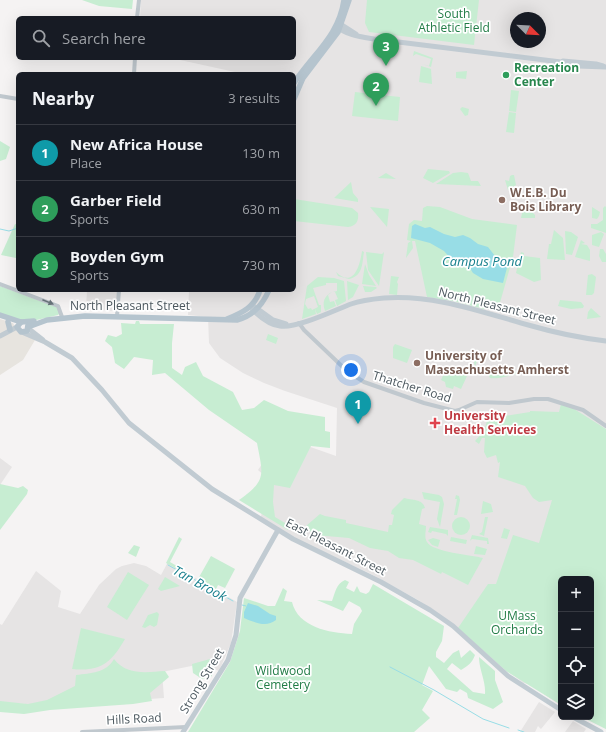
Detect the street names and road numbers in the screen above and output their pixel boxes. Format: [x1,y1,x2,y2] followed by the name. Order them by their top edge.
[437,283,558,328] street label: North Pleasant Street
[70,297,190,314] street label: North Pleasant Street
[371,366,454,407] street label: Thatcher Road
[283,514,389,579] street label: East Pleasant Street
[175,645,228,717] street label: Strong Street
[106,709,162,728] street label: Hills Road

